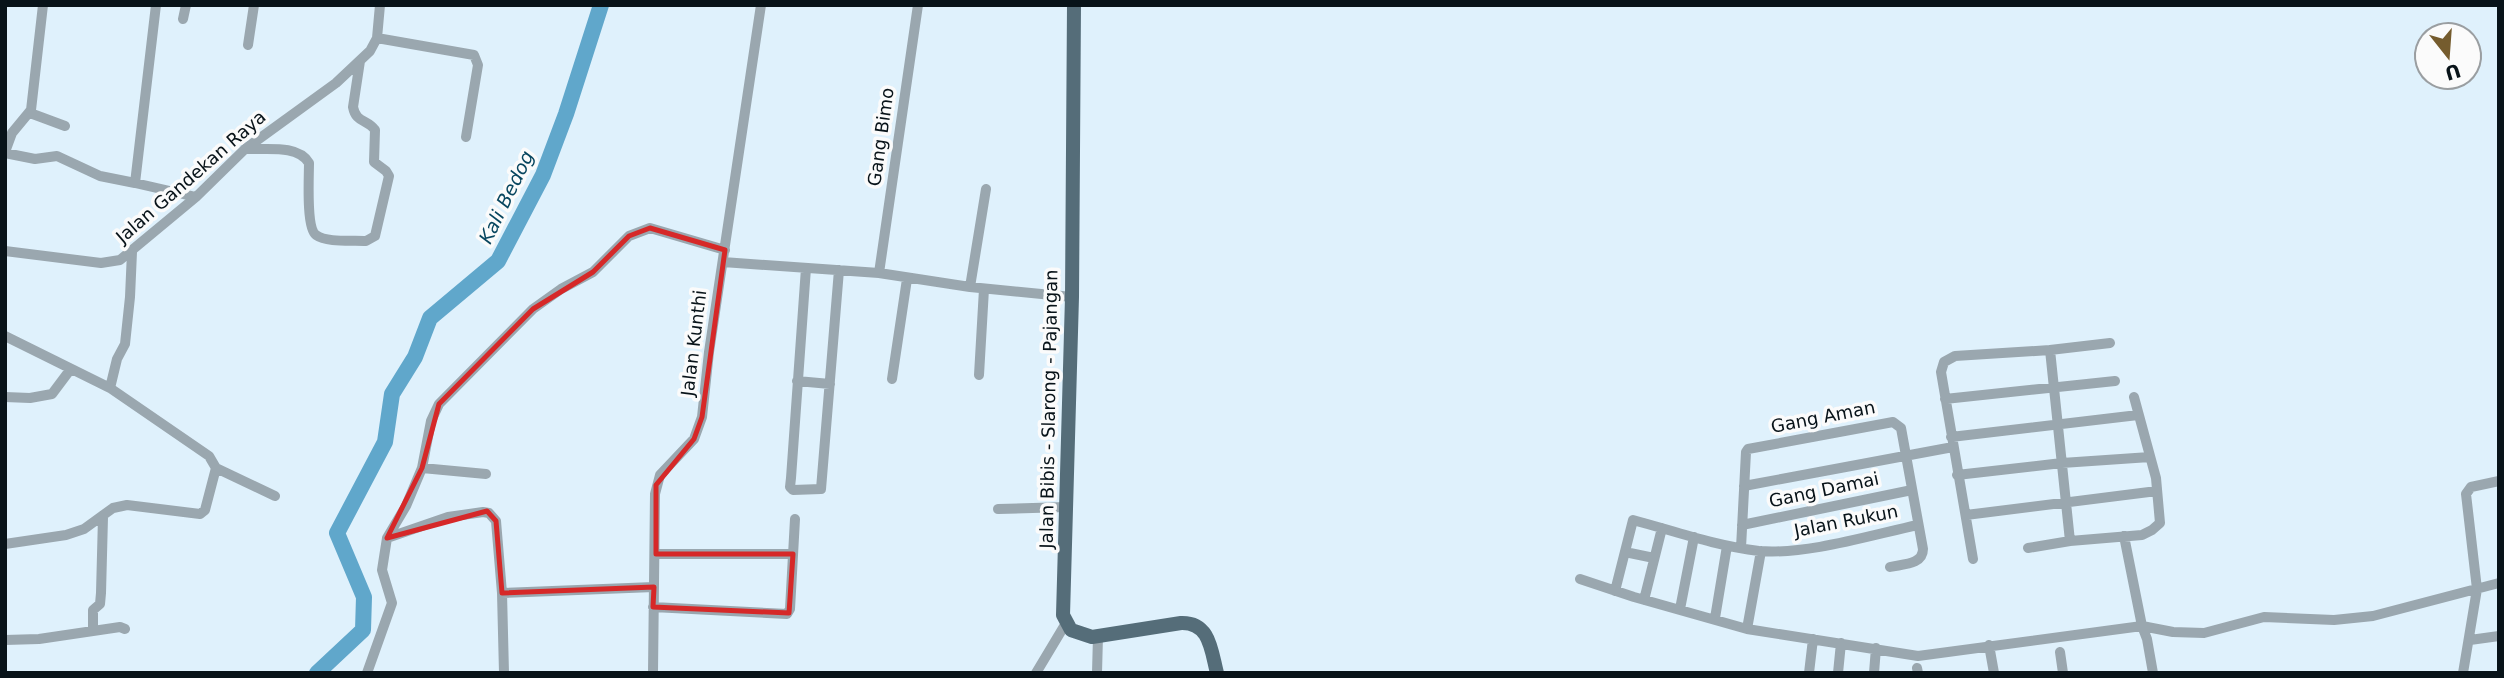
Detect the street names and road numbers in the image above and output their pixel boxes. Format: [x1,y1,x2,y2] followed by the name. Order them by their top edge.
[863,86,898,188] street label: Gang Bimo
[111,106,270,248] street label: Jalan Gandekan Raya
[1036,269,1061,550] street label: Jalan Bibis - Slarong - Pajangan
[676,289,710,398] street label: Jalan Kunthi
[1769,396,1877,437] street label: Gang Aman
[1767,468,1881,511] street label: Gang Damai
[1791,500,1900,541] street label: Jalan Rukun

